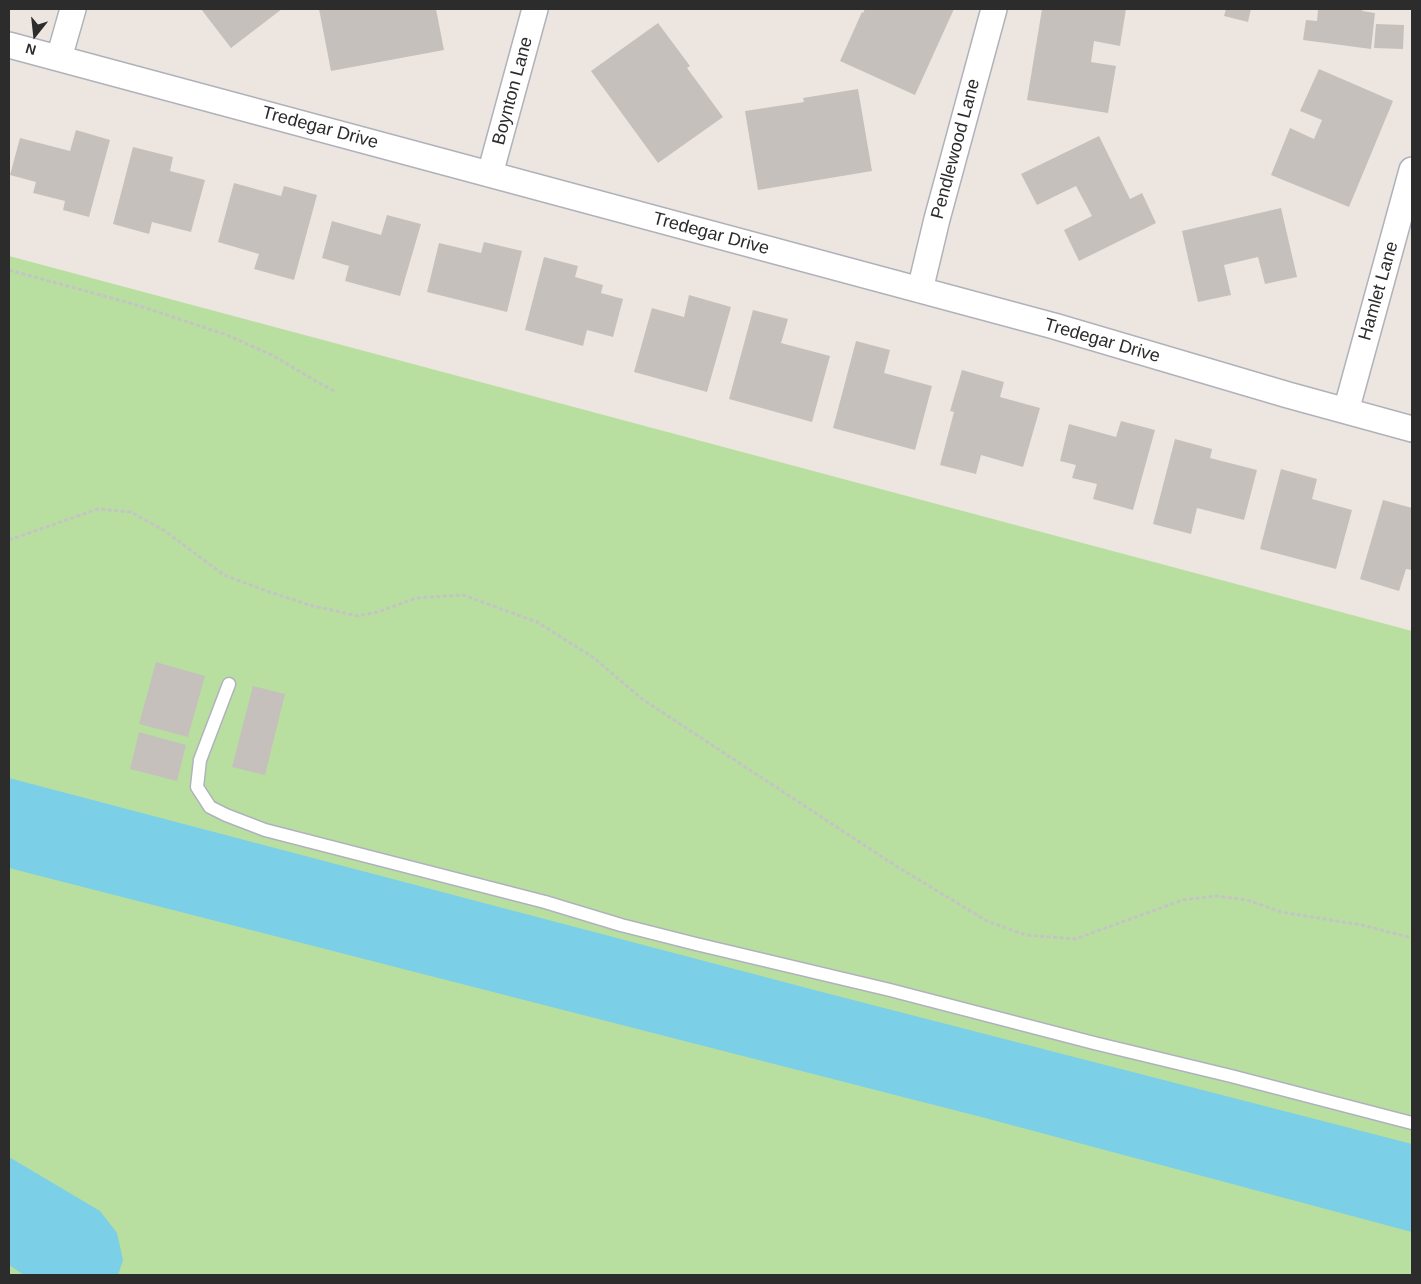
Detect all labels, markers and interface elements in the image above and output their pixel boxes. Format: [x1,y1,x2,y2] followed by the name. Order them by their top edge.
[10,10,60,60] north arrow
[488,35,538,147] street label: Boynton Lane
[24,40,38,59] text: N
[927,77,985,221] street label: Pendlewood Lane
[260,102,380,154] street label: Tredegar Drive
[651,208,771,260] street label: Tredegar Drive
[1355,239,1403,343] street label: Hamlet Lane
[1042,314,1162,368] street label: Tredegar Drive

